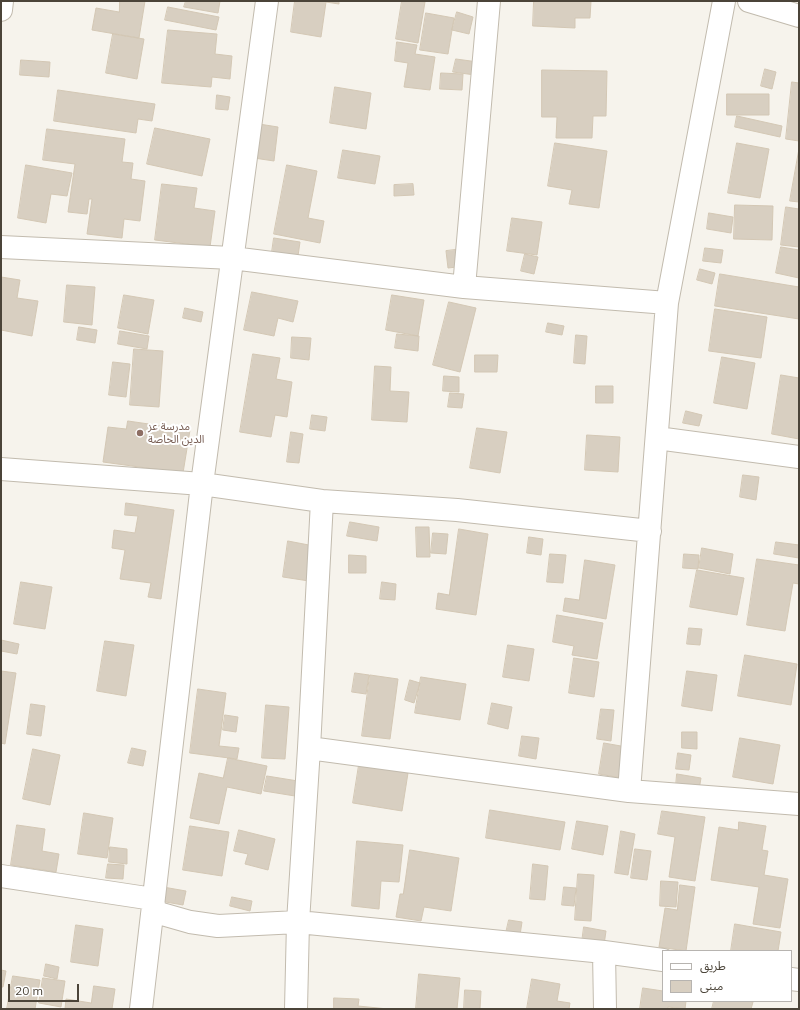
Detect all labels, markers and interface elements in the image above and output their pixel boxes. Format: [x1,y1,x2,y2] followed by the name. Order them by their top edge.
[148,420,204,446] place label: مدرسة عز الدين الخاصة
[135,428,145,438] marker: مدرسة عز الدين الخاصة
[662,950,792,1002] legend
[700,958,726,973] text: طريق
[10,976,81,1002] scale bar
[700,978,723,993] text: مبنى
[15,983,43,998] text: 20 m

